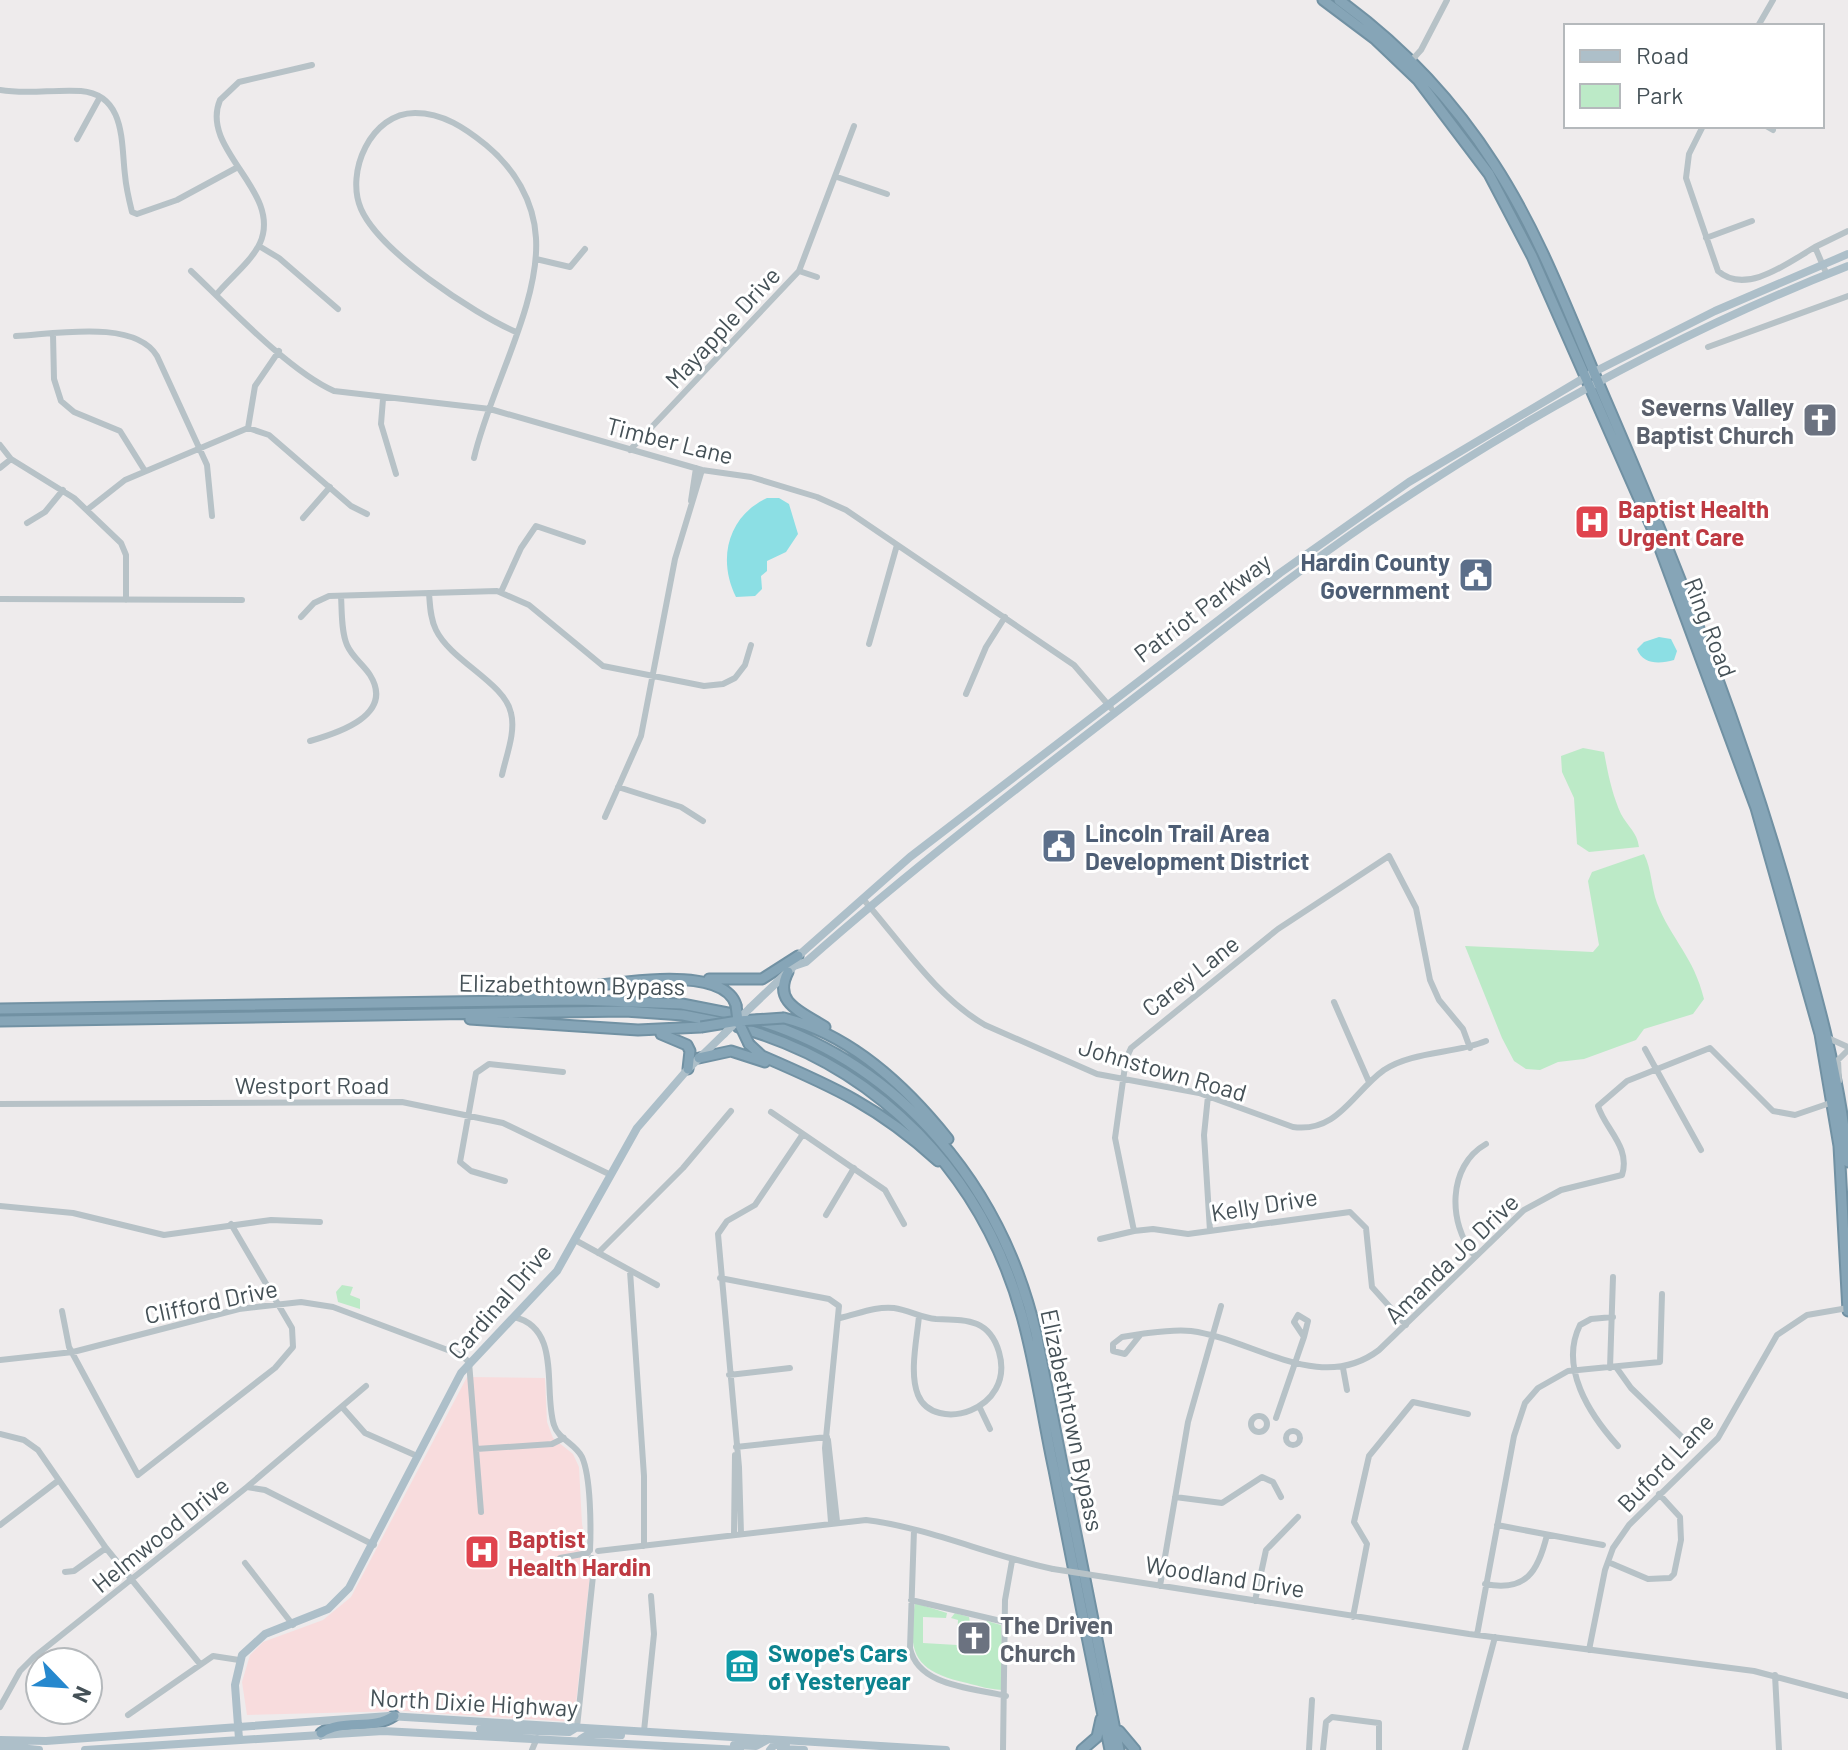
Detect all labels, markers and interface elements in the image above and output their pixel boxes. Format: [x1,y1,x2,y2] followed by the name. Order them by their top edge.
[1564,24,1824,128] legend
[1636,40,1689,69] text: Road
[1636,80,1683,109] text: Park
[658,260,786,394] street label: Mayapple Drive
[1636,392,1794,449] place label: Severns Valley Baptist Church
[1801,401,1839,439] church icon: Severns Valley Baptist Church
[603,410,737,470] street label: Timber Lane
[1618,494,1769,551] place label: Baptist Health Urgent Care
[1573,503,1611,541] hospital icon: Baptist Health Urgent Care
[1128,546,1276,668] street label: Patriot Parkway
[1300,547,1450,604] place label: Hardin County Government
[1457,556,1495,594] public building icon: Hardin County Government
[1679,573,1743,681] street label: Ring Road
[1085,818,1309,875] place label: Lincoln Trail Area Development District
[1040,827,1078,865] public building icon: Lincoln Trail Area Development District
[1136,928,1244,1022] street label: Carey Lane
[458,968,686,1000] street label: Elizabethtown Bypass
[1076,1031,1250,1107] street label: Johnstown Road
[235,1070,389,1099] street label: Westport Road
[1209,1181,1319,1227] street label: Kelly Drive
[1378,1187,1524,1329] street label: Amanda Jo Drive
[441,1237,557,1365] street label: Cardinal Drive
[142,1273,280,1329] street label: Clifford Drive
[1035,1306,1111,1534] street label: Elizabethtown Bypass
[1611,1407,1719,1517] street label: Buford Lane
[86,1470,234,1598] street label: Helmwood Drive
[508,1524,651,1581] place label: Baptist Health Hardin
[463,1533,501,1571] hospital icon: Baptist Health Hardin
[1143,1549,1307,1603] street label: Woodland Drive
[1000,1610,1113,1667] place label: The Driven Church
[955,1619,993,1657] church icon: The Driven Church
[768,1638,911,1695] place label: Swope's Cars of Yesteryear
[24,1646,104,1726] north arrow
[723,1647,761,1685] museum icon: Swope's Cars of Yesteryear
[369,1682,579,1722] street label: North Dixie Highway
[68,1683,98,1707] text: N

